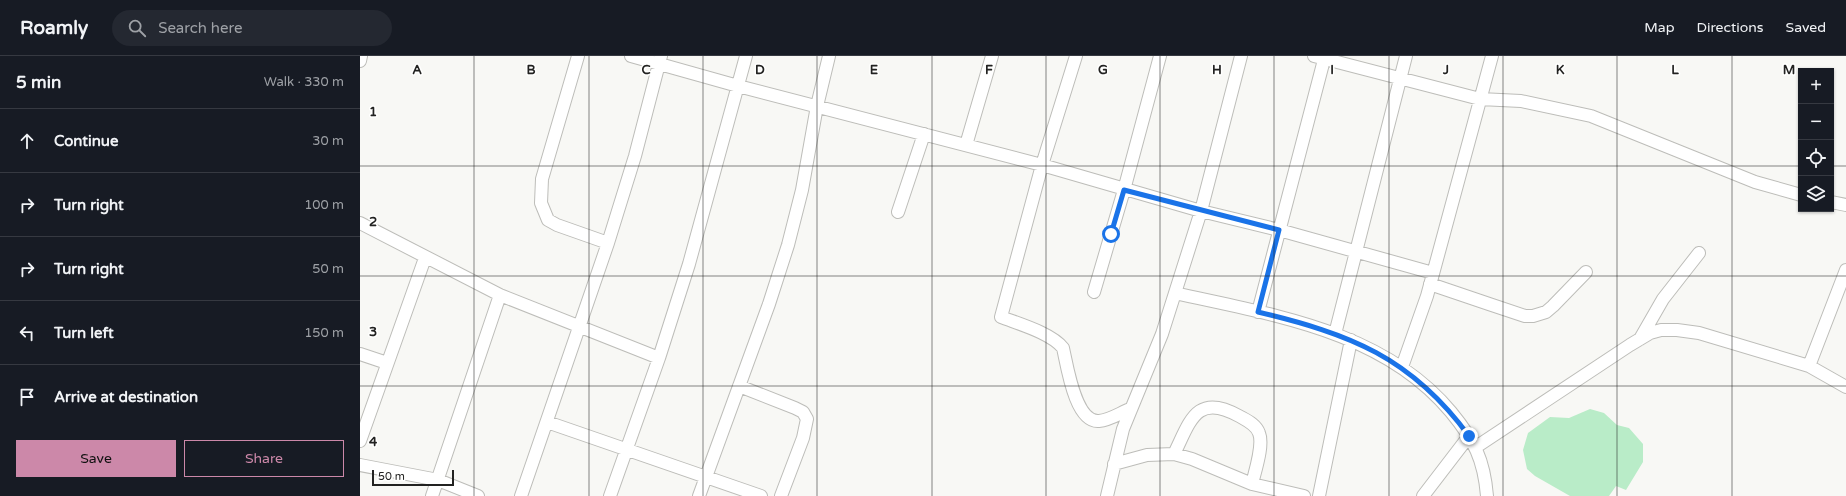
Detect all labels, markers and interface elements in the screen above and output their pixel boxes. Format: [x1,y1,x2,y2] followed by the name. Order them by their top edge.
[112,10,392,46] search box
[20,17,88,39] text: Roamly
[126,17,148,39] icon: search
[158,19,243,37] text: Search here
[1644,19,1675,36] text: Map
[1697,19,1764,36] text: Directions
[1786,19,1826,36] text: Saved
[412,62,422,78] text: A
[526,62,536,78] text: B
[641,62,651,78] text: C
[755,62,765,78] text: D
[870,62,878,78] text: E
[985,62,993,78] text: F
[1098,62,1108,78] text: G
[1212,62,1222,78] text: H
[1330,62,1334,78] text: I
[1442,62,1449,78] text: J
[1556,62,1565,78] text: K
[1671,62,1679,78] text: L
[1783,62,1795,78] text: M
[1798,68,1834,212] map controls
[1798,68,1834,104] button: +
[16,72,61,93] text: 5 min
[264,74,344,90] text: Walk · 330 m
[369,104,377,120] text: 1
[1798,104,1834,140] button: −
[16,130,38,152] icon: ahead
[54,132,118,150] text: Continue
[312,133,344,149] text: 30 m
[1798,140,1834,176] button: locate
[1798,176,1834,212] button: layers
[16,194,38,216] icon: right
[54,196,124,214] text: Turn right
[304,197,344,213] text: 100 m
[369,214,377,230] text: 2
[1102,225,1120,243] route start
[16,258,38,280] icon: right
[54,260,124,278] text: Turn right
[312,261,344,277] text: 50 m
[16,322,38,344] icon: left
[54,324,114,342] text: Turn left
[369,324,377,340] text: 3
[304,325,344,341] text: 150 m
[16,386,38,408] icon: arrive
[54,388,198,406] text: Arrive at destination
[1460,427,1478,445] route end
[369,434,378,450] text: 4
[16,440,176,477] button: Save
[184,440,344,477] button: Share
[372,468,454,487] scale bar
[378,470,405,483] text: 50 m

